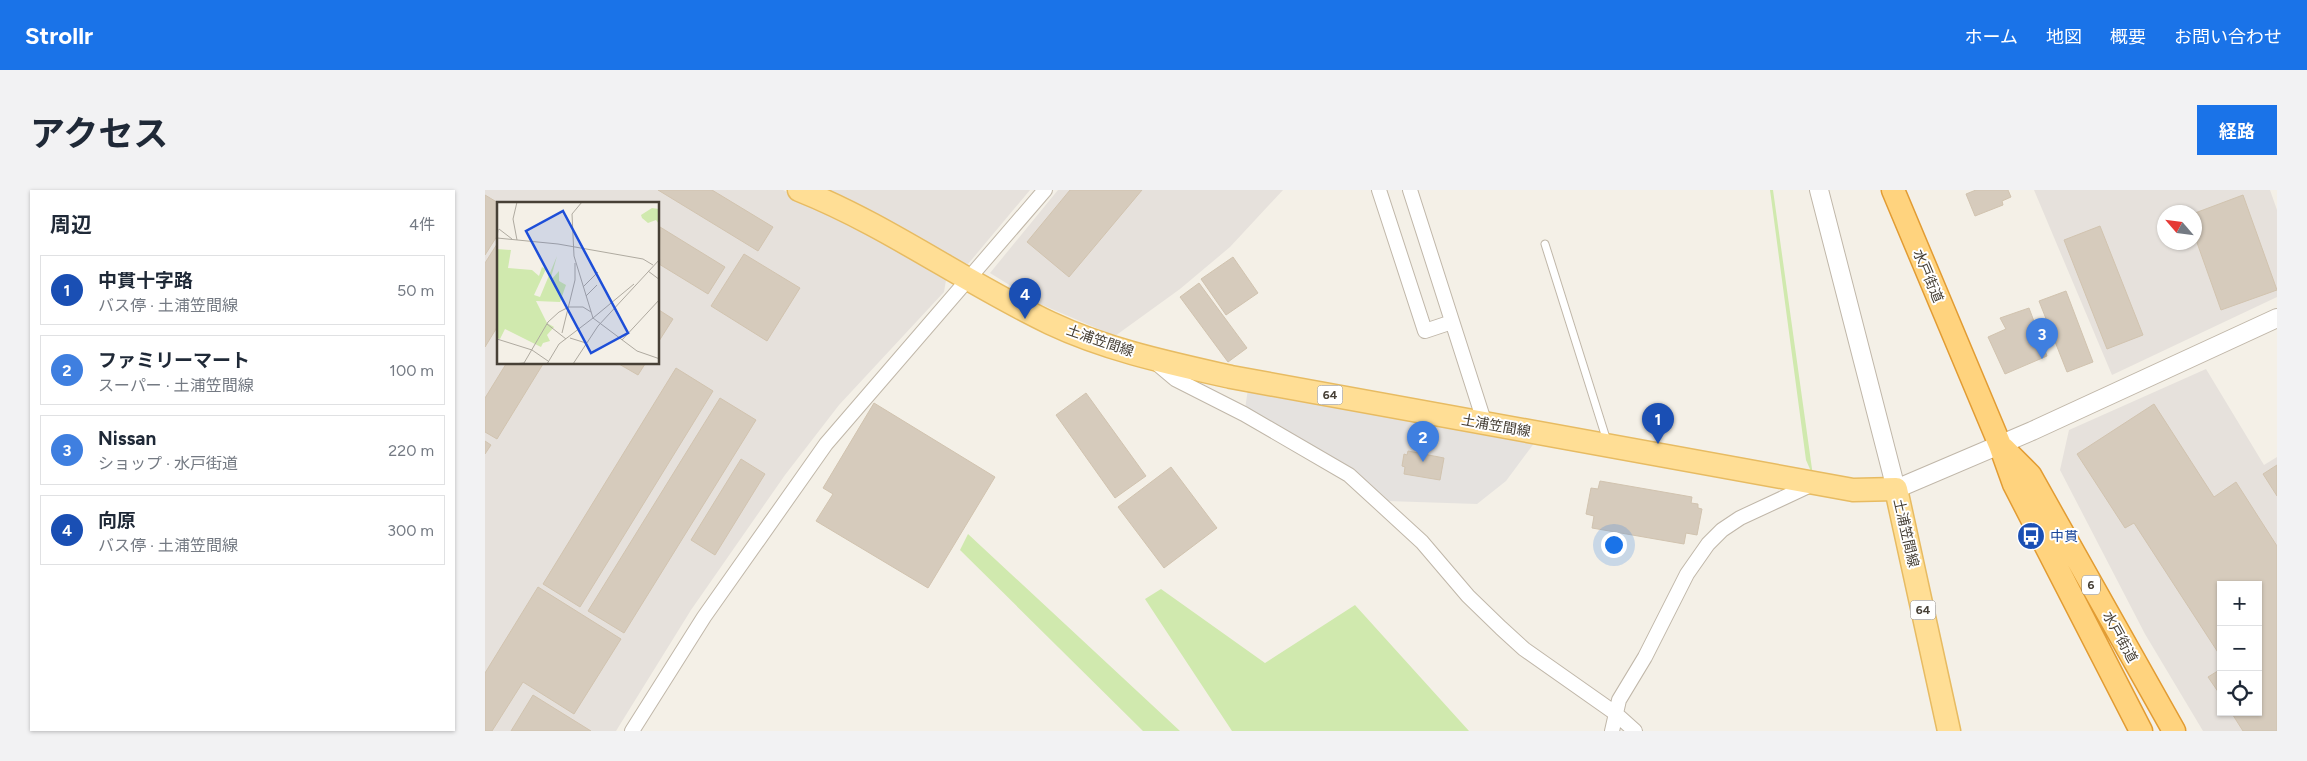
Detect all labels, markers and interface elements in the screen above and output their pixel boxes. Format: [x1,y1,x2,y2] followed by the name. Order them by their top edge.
[25,21,93,50] text: Strollr
[1965,26,2018,48] text: ホーム
[2046,26,2082,48] text: 地図
[2110,26,2146,48] text: 概要
[2174,26,2282,48] text: お問い合わせ
[2197,105,2277,155] button: 経路
[30,113,168,155] text: アクセス
[497,202,660,365] inset map
[2157,205,2202,250] north arrow
[50,212,92,237] text: 周辺
[409,215,435,234] text: 4件
[1909,247,1947,305] street label: 水戸街道
[98,269,193,292] text: 中貫十字路
[1009,278,1041,319] pin: 4
[64,281,70,300] text: 1
[397,281,434,300] text: 50 m
[98,296,238,315] text: バス停 · 土浦笠間線
[2026,318,2058,359] pin: 3
[1064,322,1136,360] street label: 土浦笠間線
[98,349,250,372] text: ファミリーマート
[62,361,72,380] text: 2
[389,361,434,380] text: 100 m
[98,376,254,395] text: スーパー · 土浦笠間線
[1317,386,1343,404] road number: 64
[1642,403,1674,444] pin: 1
[1460,412,1532,440] street label: 土浦笠間線
[1407,421,1439,462] pin: 2
[98,427,156,450] text: Nissan
[63,441,71,460] text: 3
[388,441,434,460] text: 220 m
[98,454,238,473] text: ショップ · 水戸街道
[1890,497,1922,569] street label: 土浦笠間線
[98,509,136,532] text: 向原
[62,521,72,540] text: 4
[387,521,434,540] text: 300 m
[2016,521,2046,551] bus stop icon: 中貫
[2050,528,2078,545] place label: 中貫
[1601,532,1627,558] your location
[98,536,238,555] text: バス停 · 土浦笠間線
[2082,576,2100,594] road number: 6
[2217,581,2262,716] map controls
[2217,581,2262,626] button: +
[1911,600,1935,620] road number: 64
[2099,608,2141,666] street label: 水戸街道
[2217,626,2262,671] button: −
[2217,671,2262,716] button: locate

